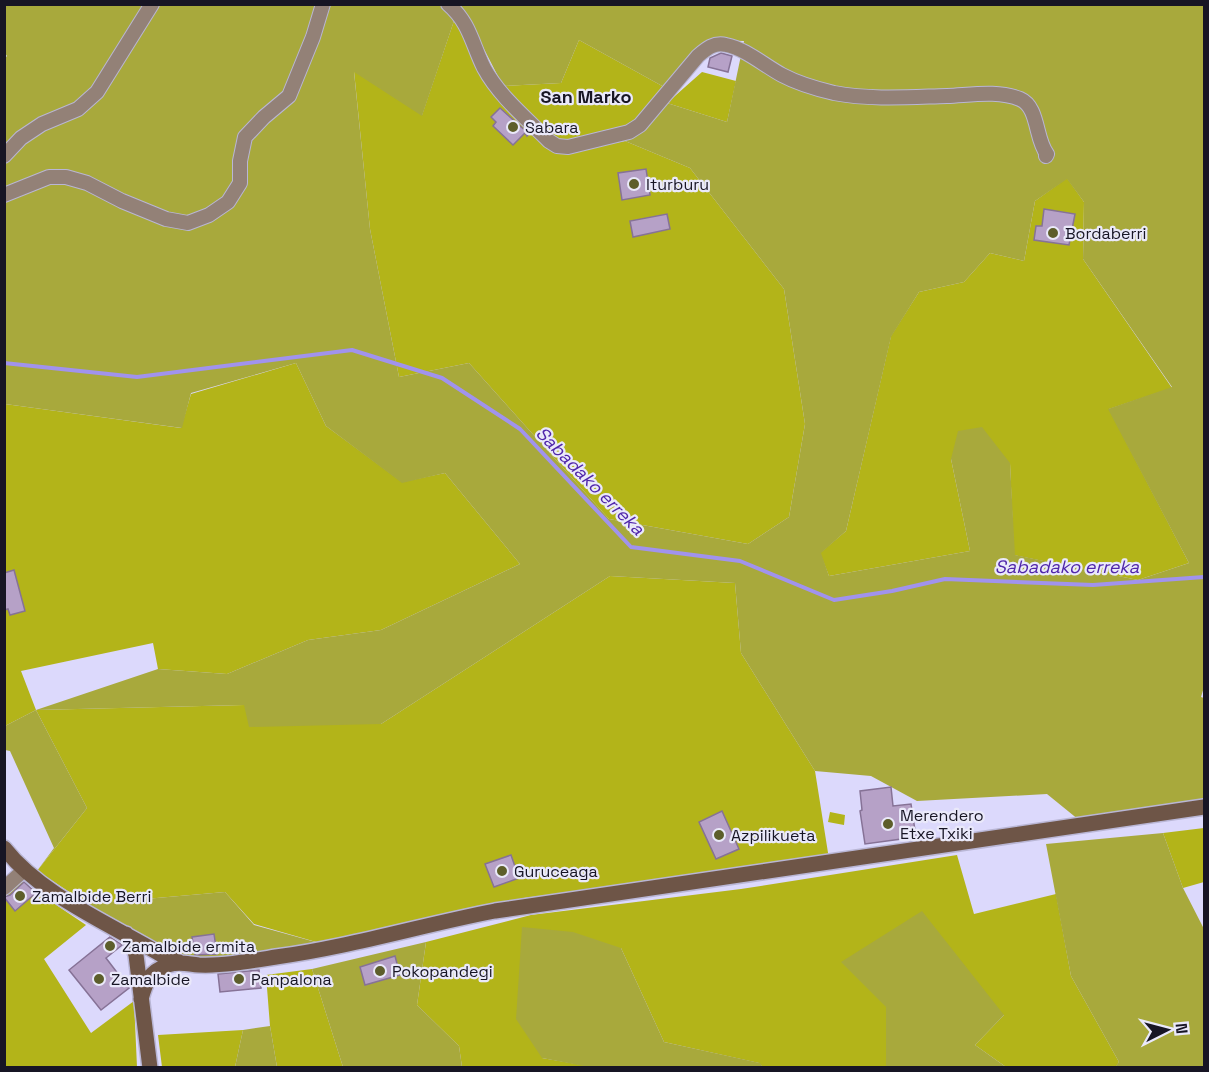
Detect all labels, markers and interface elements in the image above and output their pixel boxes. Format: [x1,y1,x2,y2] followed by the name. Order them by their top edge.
[540,85,632,108] district label: San Marko
[525,117,578,138] place label: Sabara
[506,120,520,134] marker: Sabara
[646,174,709,195] place label: Iturburu
[627,177,641,191] marker: Iturburu
[1065,223,1146,244] place label: Bordaberri
[1046,226,1060,240] marker: Bordaberri
[531,421,650,540] water label: Sabadako erreka
[995,555,1140,578] water label: Sabadako erreka
[900,805,984,844] place label: Merendero Etxe Txiki
[881,817,895,831] marker: Merendero Etxe Txiki
[731,825,816,846] place label: Azpilikueta
[712,828,726,842] marker: Azpilikueta
[514,861,598,882] place label: Guruceaga
[495,864,509,878] marker: Guruceaga
[32,886,151,907] place label: Zamalbide Berri
[13,889,27,903] marker: Zamalbide Berri
[122,936,255,957] place label: Zamalbide ermita
[103,939,117,953] marker: Zamalbide ermita
[392,961,493,982] place label: Pokopandegi
[373,964,387,978] marker: Pokopandegi
[111,969,190,990] place label: Zamalbide
[251,969,332,990] place label: Panpalona
[92,972,106,986] marker: Zamalbide
[232,972,246,986] marker: Panpalona
[1137,1000,1197,1060] north arrow
[1170,1022,1192,1035] text: N

